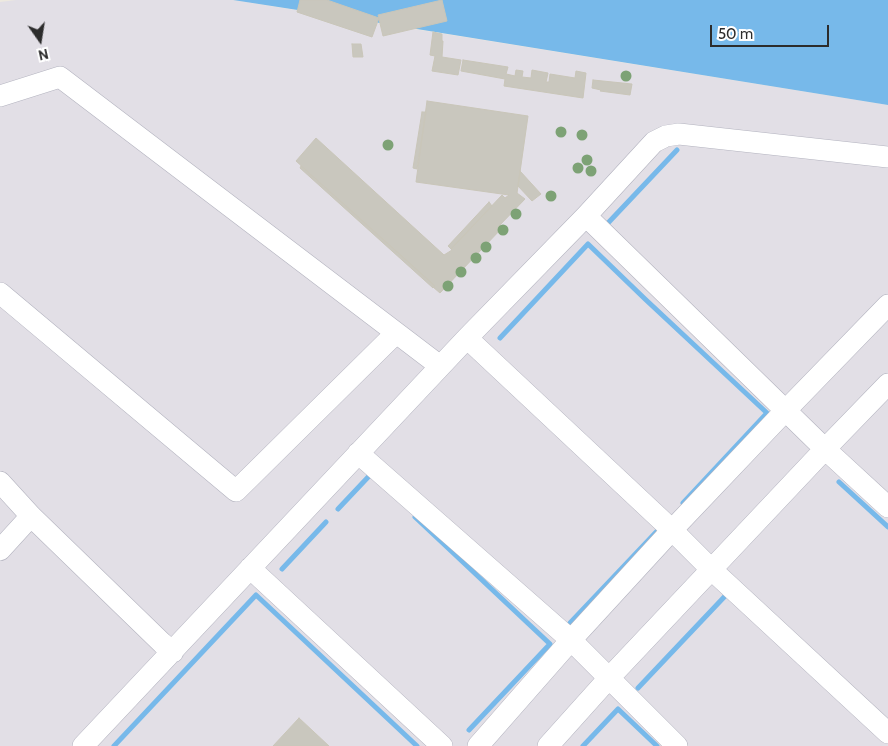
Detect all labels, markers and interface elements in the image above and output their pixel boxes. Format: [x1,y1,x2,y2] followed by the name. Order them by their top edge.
[15,15,65,65] north arrow
[713,15,832,47] scale bar
[718,25,753,43] text: 50 m
[37,45,50,64] text: N

